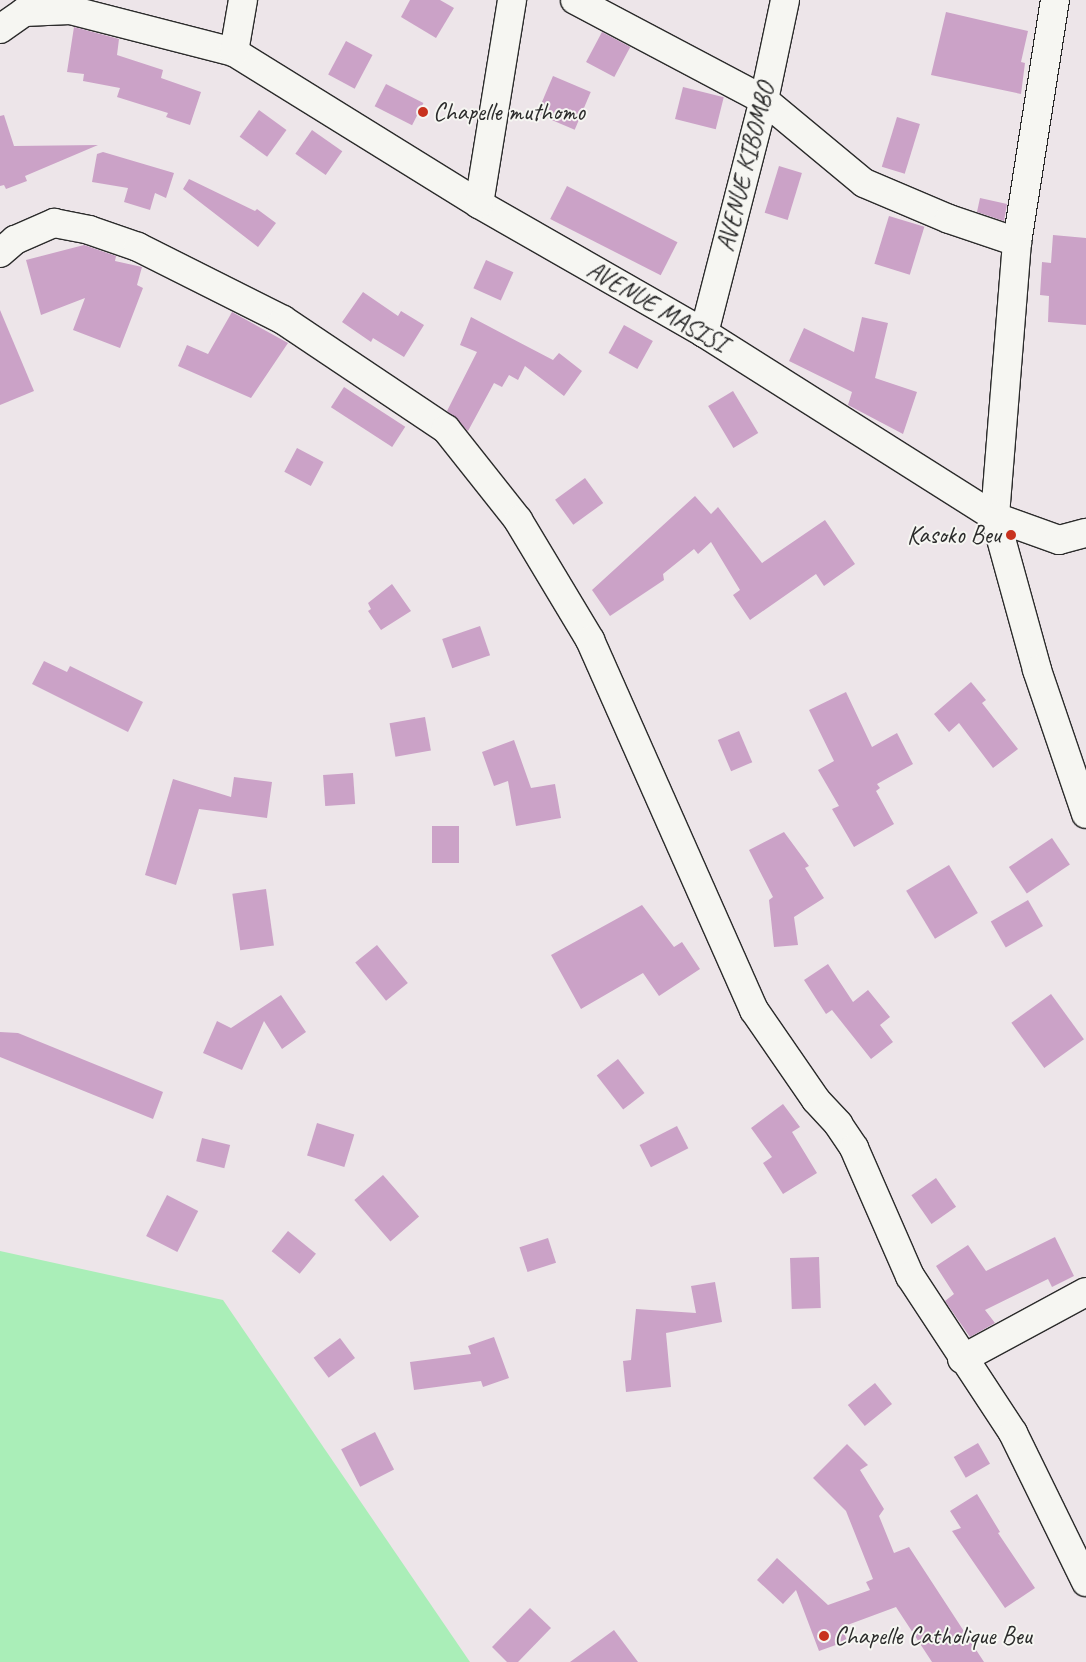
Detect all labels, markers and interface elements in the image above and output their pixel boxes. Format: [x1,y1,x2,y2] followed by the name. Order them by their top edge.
[711,79,781,255] street label: AVENUE KIBOMBO
[433,97,582,127] place label: Chapelle muthomo
[417,106,429,118] marker: Chapelle muthomo
[582,255,732,359] street label: AVENUE MASISI
[907,520,1001,550] place label: Kasoko Beu
[1005,529,1017,541] marker: Kasoko Beu
[834,1621,1032,1651] place label: Chapelle Catholique Beu
[818,1630,830,1642] marker: Chapelle Catholique Beu

